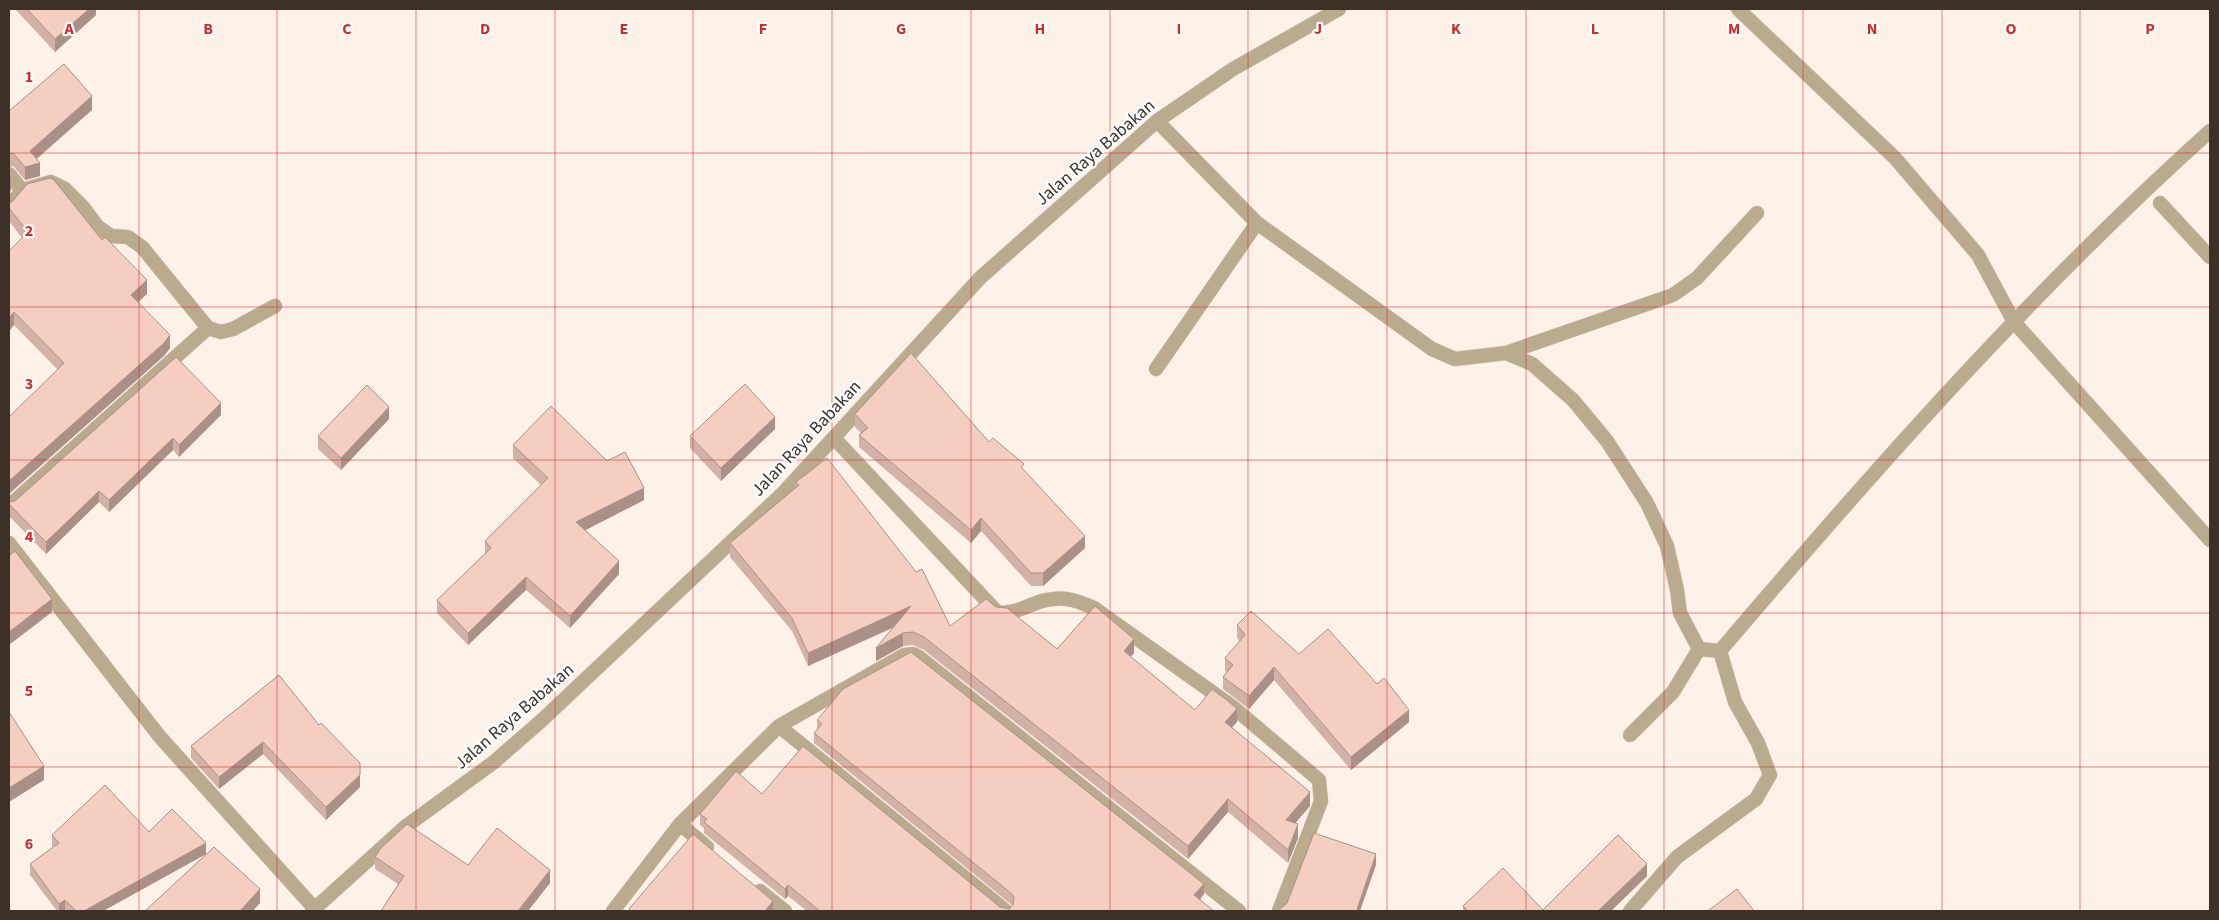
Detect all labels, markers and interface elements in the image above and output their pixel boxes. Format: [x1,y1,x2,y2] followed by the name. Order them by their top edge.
[63,18,74,40] text: A
[203,18,213,40] text: B
[342,18,352,40] text: C
[480,18,490,40] text: D
[620,18,628,40] text: E
[759,18,767,40] text: F
[896,18,906,40] text: G
[1035,18,1045,40] text: H
[1177,18,1181,40] text: I
[1314,18,1322,40] text: J
[1451,18,1461,40] text: K
[1591,18,1599,40] text: L
[1728,18,1740,40] text: M
[1867,18,1877,40] text: N
[2006,18,2017,40] text: O
[2145,18,2155,40] text: P
[25,66,33,88] text: 1
[1030,93,1160,211] street label: Jalan Raya Babakan
[25,220,33,242] text: 2
[25,373,33,395] text: 3
[746,375,867,502] street label: Jalan Raya Babakan
[25,526,34,548] text: 4
[449,657,579,775] street label: Jalan Raya Babakan
[25,680,33,702] text: 5
[25,833,33,855] text: 6

